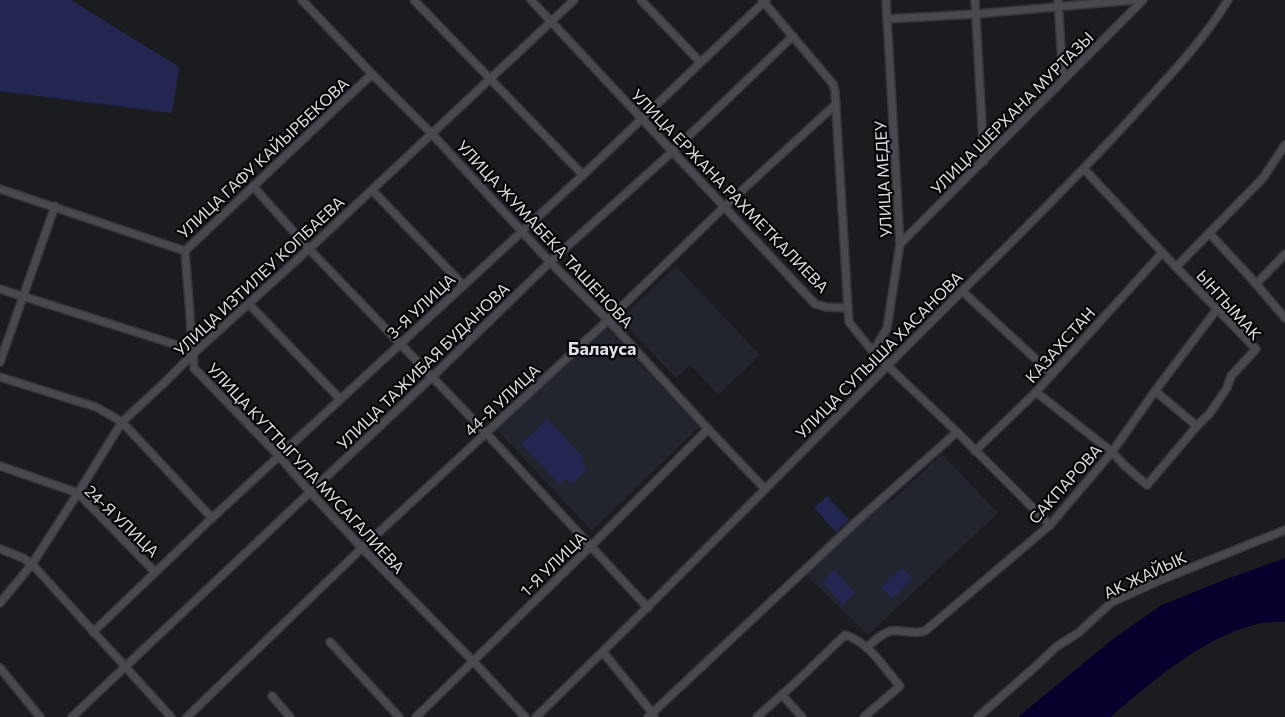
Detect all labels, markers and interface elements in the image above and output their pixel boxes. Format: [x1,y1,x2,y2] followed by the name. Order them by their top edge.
[926,27,1097,198] street label: УЛИЦА ШЕРХАНА МУРТАЗЫ
[173,73,352,242] street label: УЛИЦА ГАФУ КАЙЫРБЕКОВА
[628,85,833,296] street label: УЛИЦА ЕРЖАНА РАХМЕТКАЛИЕВА
[870,120,895,238] street label: УЛИЦА МЕДЕУ
[453,136,637,331] street label: УЛИЦА ЖУМАБЕКА ТАШЕНОВА
[170,192,348,360] street label: УЛИЦА ИЗТИЛЕУ КОПБАЕВА
[1193,266,1266,344] street label: ЫНТЫМАК
[791,267,966,442] street label: УЛИЦА СУПЫША ХАСАНОВА
[383,269,459,342] street label: 3-Я УЛИЦА
[333,278,513,453] street label: УЛИЦА ТАЖИБАЯ БУДАНОВА
[1021,303,1099,386] street label: КАЗАХСТАН
[568,337,636,359] district label: Балауса
[204,358,409,577] street label: УЛИЦА КУТТЫГУЛА МУСАГАЛИЕВА
[460,360,543,439] street label: 44-Я УЛИЦА
[1024,440,1105,527] street label: САКПАРОВА
[81,481,163,561] street label: 24-Я УЛИЦА
[516,528,589,600] street label: 1-Я УЛИЦА
[1100,547,1190,602] street label: АК ЖАЙЫК

